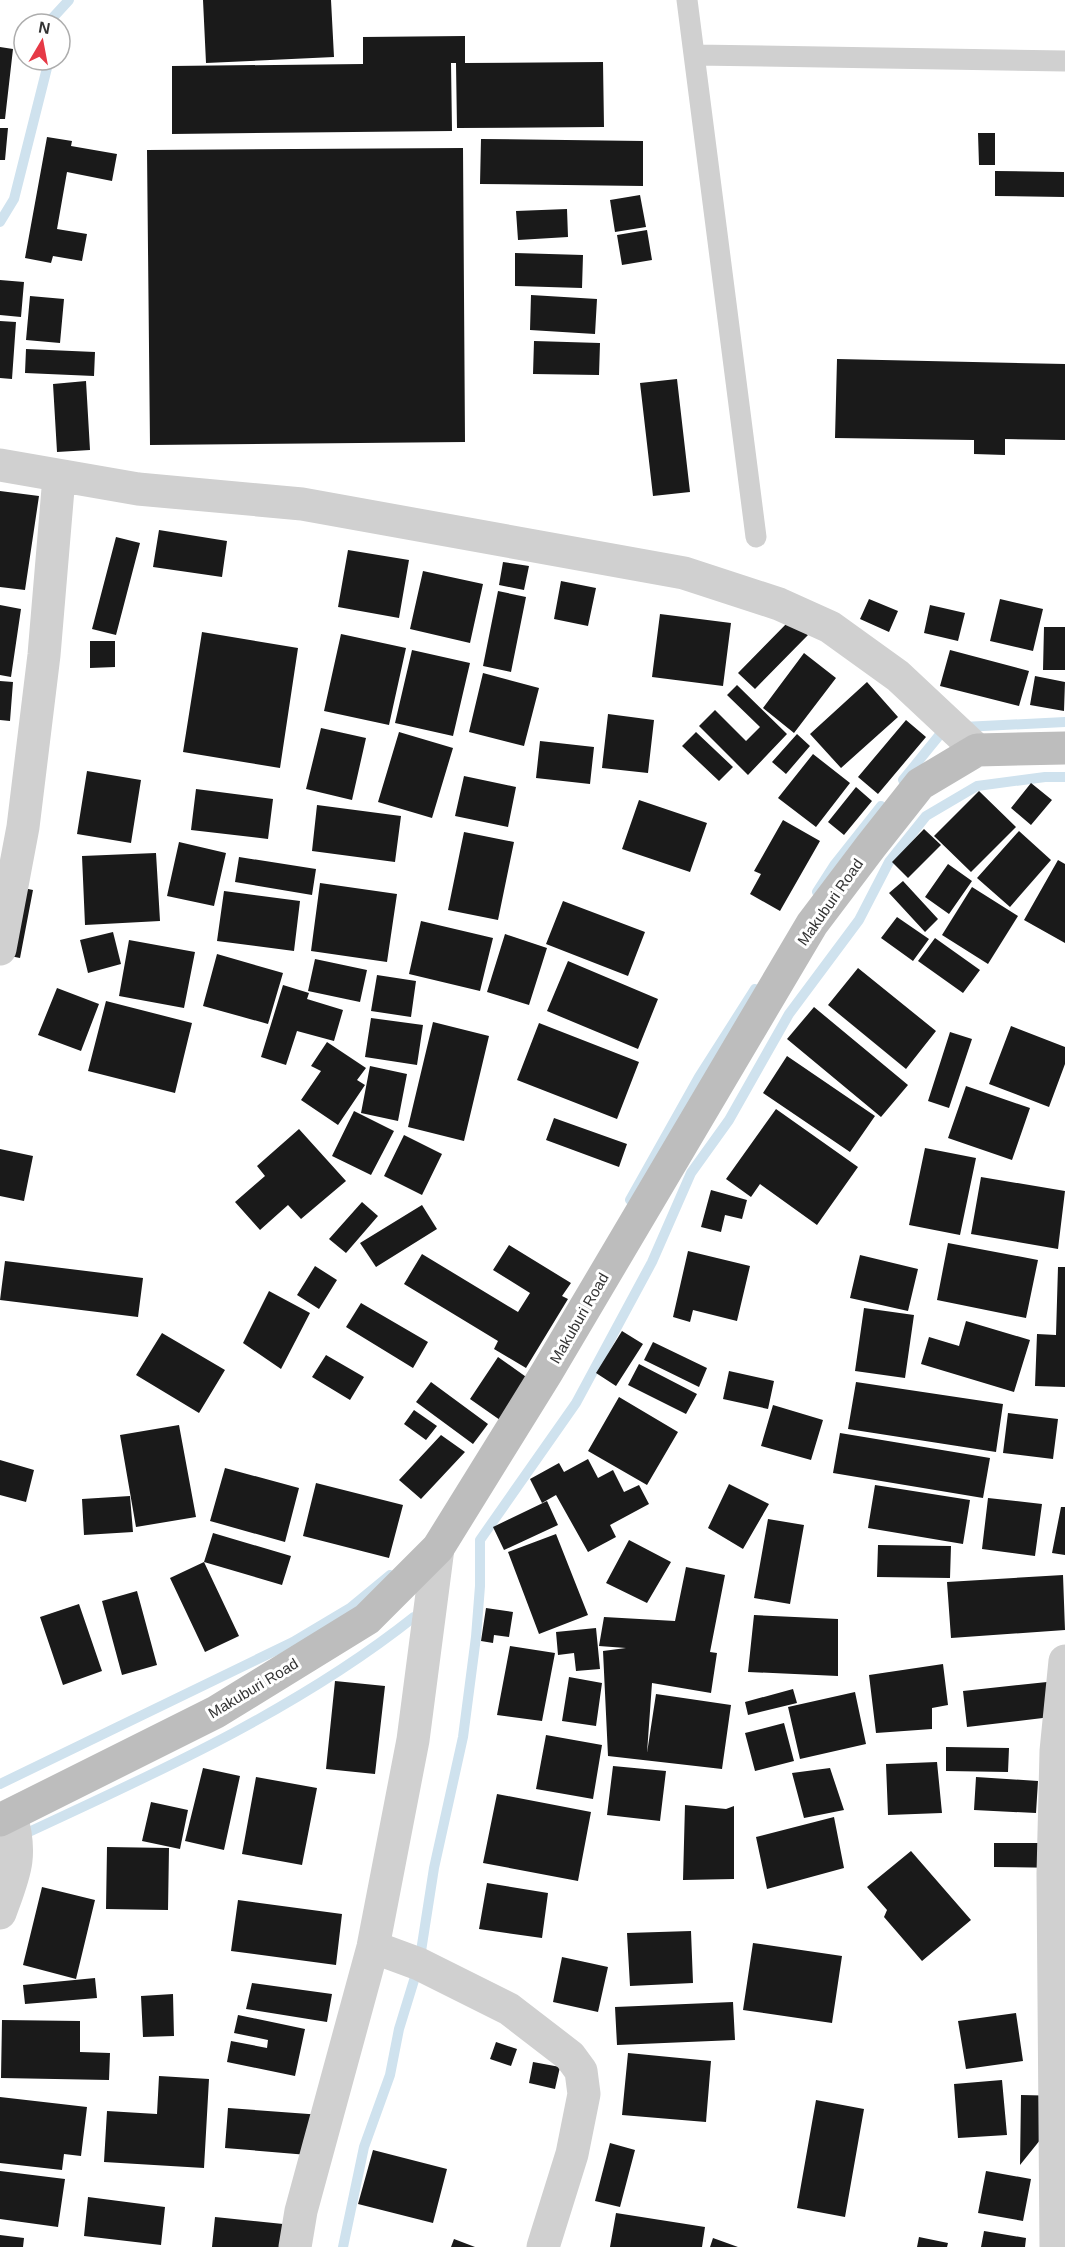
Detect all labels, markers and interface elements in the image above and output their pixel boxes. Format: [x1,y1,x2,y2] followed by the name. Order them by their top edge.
[12,12,72,72] north arrow
[37,18,52,37] text: N
[794,855,866,949] street label: Makuburi Road
[546,1270,612,1366] street label: Makuburi Road
[205,1655,301,1721] street label: Makuburi Road

